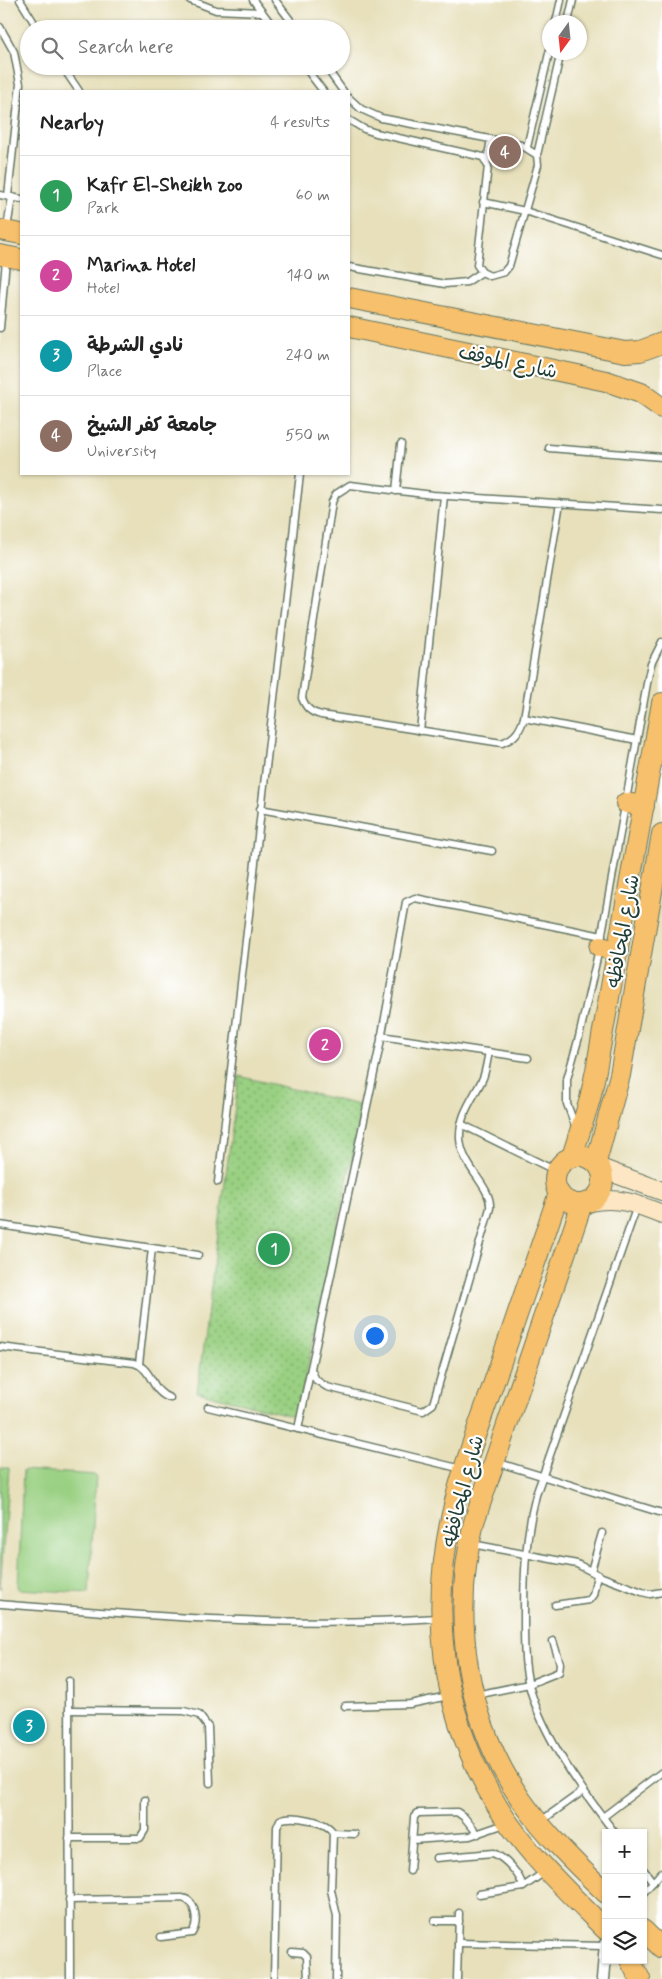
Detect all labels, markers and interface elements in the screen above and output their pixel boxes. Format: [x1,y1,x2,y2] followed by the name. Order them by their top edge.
[542,15,587,60] north arrow
[20,20,350,75] search box
[38,34,66,62] icon: search
[78,35,174,60] text: Search here
[40,109,104,137] text: Nearby
[270,112,330,133] text: 4 results
[489,133,521,171] pin: 4
[87,173,242,198] text: Kafr El-Sheikh zoo
[52,185,60,206] text: 1
[296,185,330,206] text: 60 m
[87,198,119,219] text: Park
[87,253,195,278] text: Marina Hotel
[52,265,60,286] text: 2
[286,265,330,286] text: 140 m
[87,278,120,299] text: Hotel
[87,333,183,358] text: نادي الشرطة
[456,339,560,386] street label: شارع الموقف
[52,345,60,366] text: 3
[286,345,330,366] text: 240 m
[87,361,122,382] text: Place
[87,413,217,438] text: جامعة كفر الشيخ
[51,425,61,446] text: 4
[285,425,330,446] text: 550 m
[87,441,157,462] text: University
[600,872,647,990] street label: شارع المحافظه
[309,1026,341,1064] pin: 2
[258,1230,290,1268] pin: 1
[362,1323,388,1349] your location
[436,1432,491,1550] street label: شارع المحافظه
[13,1707,45,1745] pin: 3
[602,1829,647,1964] map controls
[602,1829,647,1874] button: +
[602,1874,647,1919] button: −
[602,1919,647,1964] button: layers

